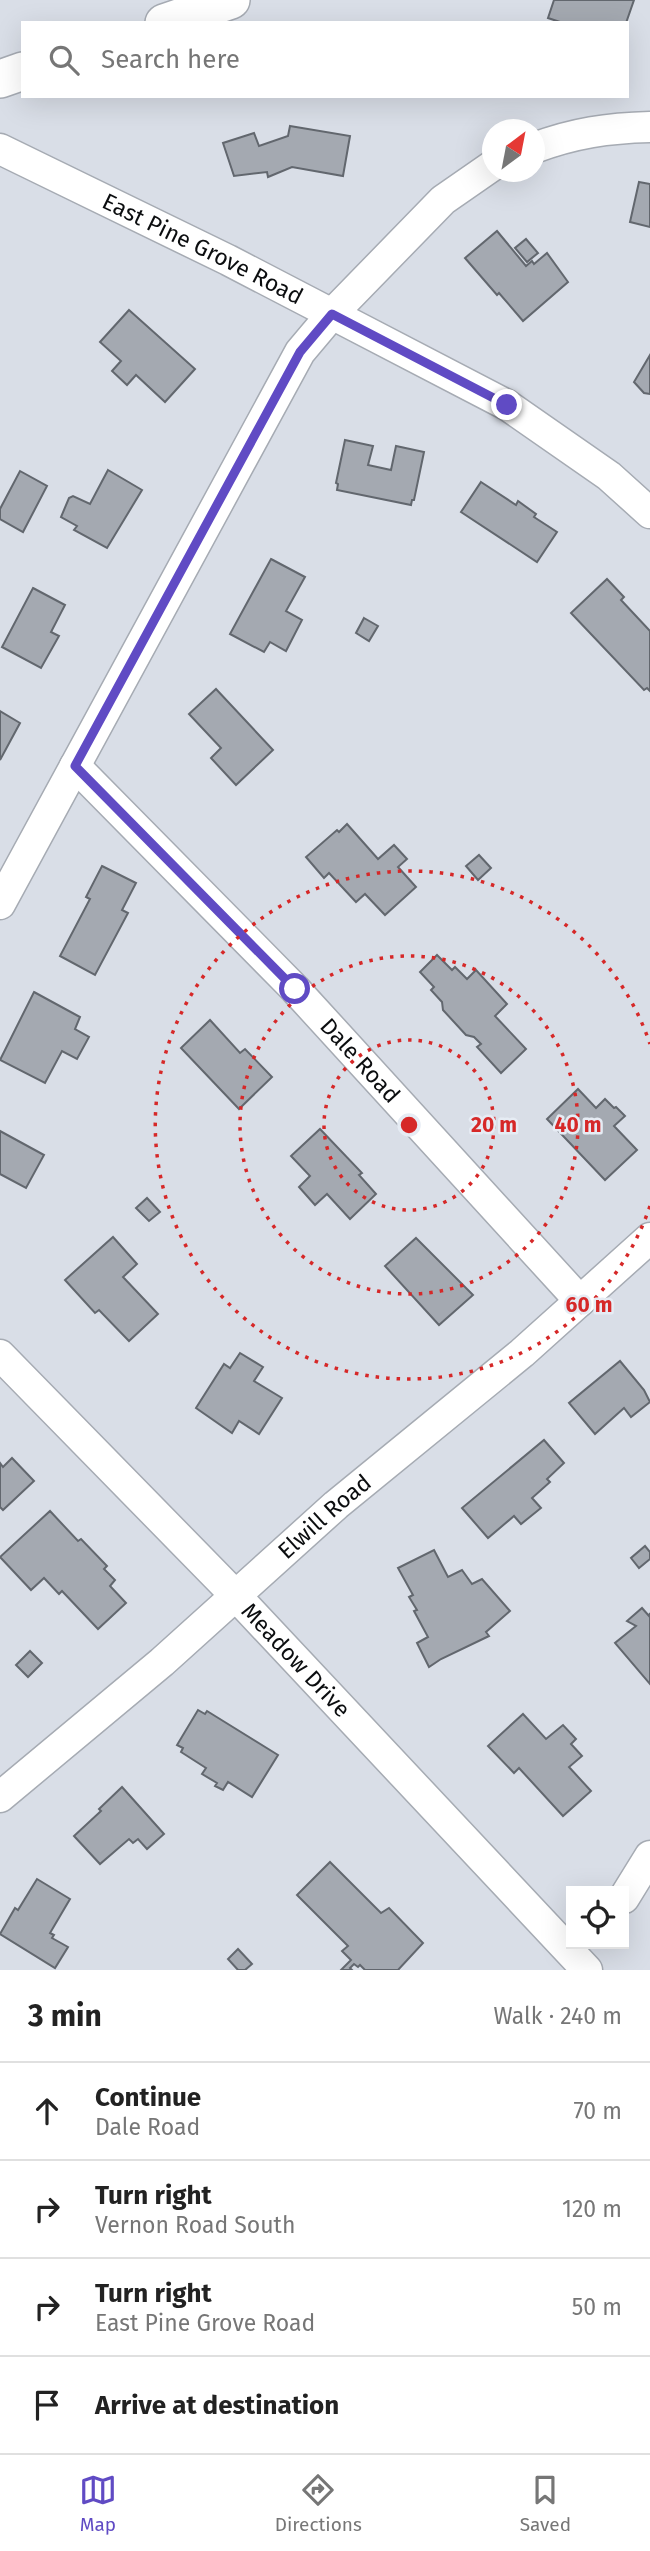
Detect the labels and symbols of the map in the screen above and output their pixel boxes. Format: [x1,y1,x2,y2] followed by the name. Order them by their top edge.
[482,119,545,182] north arrow
[98,187,308,311] street label: East Pine Grove Road
[491,389,522,420] route end
[279,973,310,1004] route start
[314,1012,406,1109] street label: Dale Road
[471,1112,517,1138] text: 20 m
[555,1112,601,1138] text: 40 m
[397,1113,421,1137] centre of rings
[566,1292,612,1318] text: 60 m
[272,1468,377,1565] street label: Elwill Road
[236,1597,356,1723] street label: Meadow Drive

